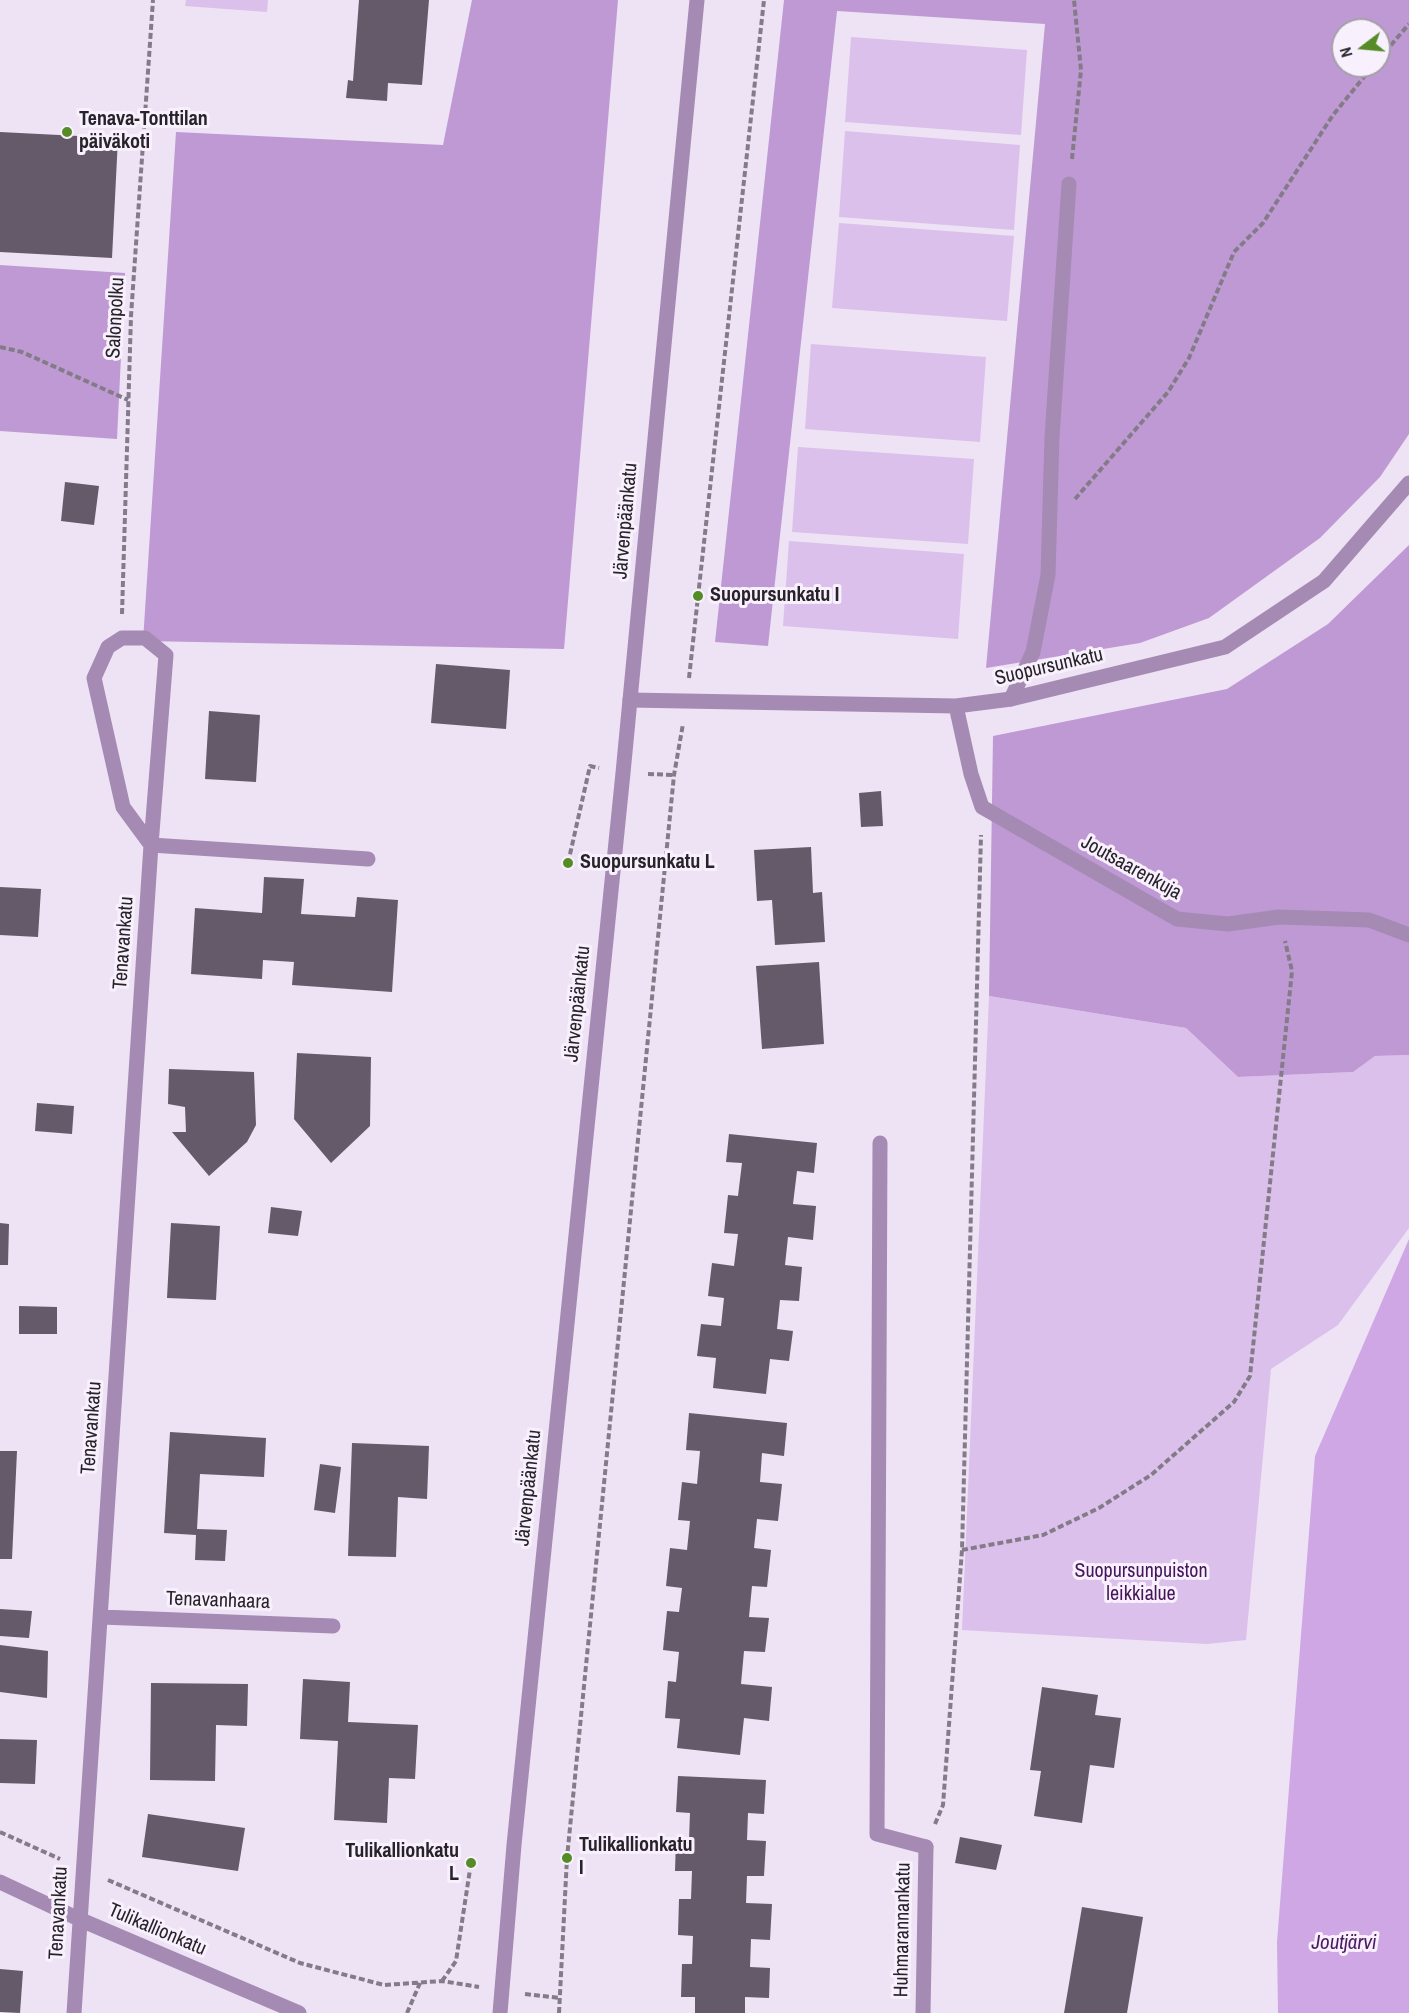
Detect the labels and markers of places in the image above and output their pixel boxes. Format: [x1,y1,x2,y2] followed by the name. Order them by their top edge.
[79,108,208,155] place label: Tenava-Tonttilan päiväkoti
[60,125,74,139] marker: Tenava-Tonttilan päiväkoti
[710,584,839,608] place label: Suopursunkatu I
[691,589,705,603] marker: Suopursunkatu I
[580,851,715,875] place label: Suopursunkatu L
[561,856,575,870] marker: Suopursunkatu L
[579,1834,693,1881] place label: Tulikallionkatu I
[345,1840,459,1887] place label: Tulikallionkatu L
[560,1851,574,1865] marker: Tulikallionkatu I
[464,1856,478,1870] marker: Tulikallionkatu L

